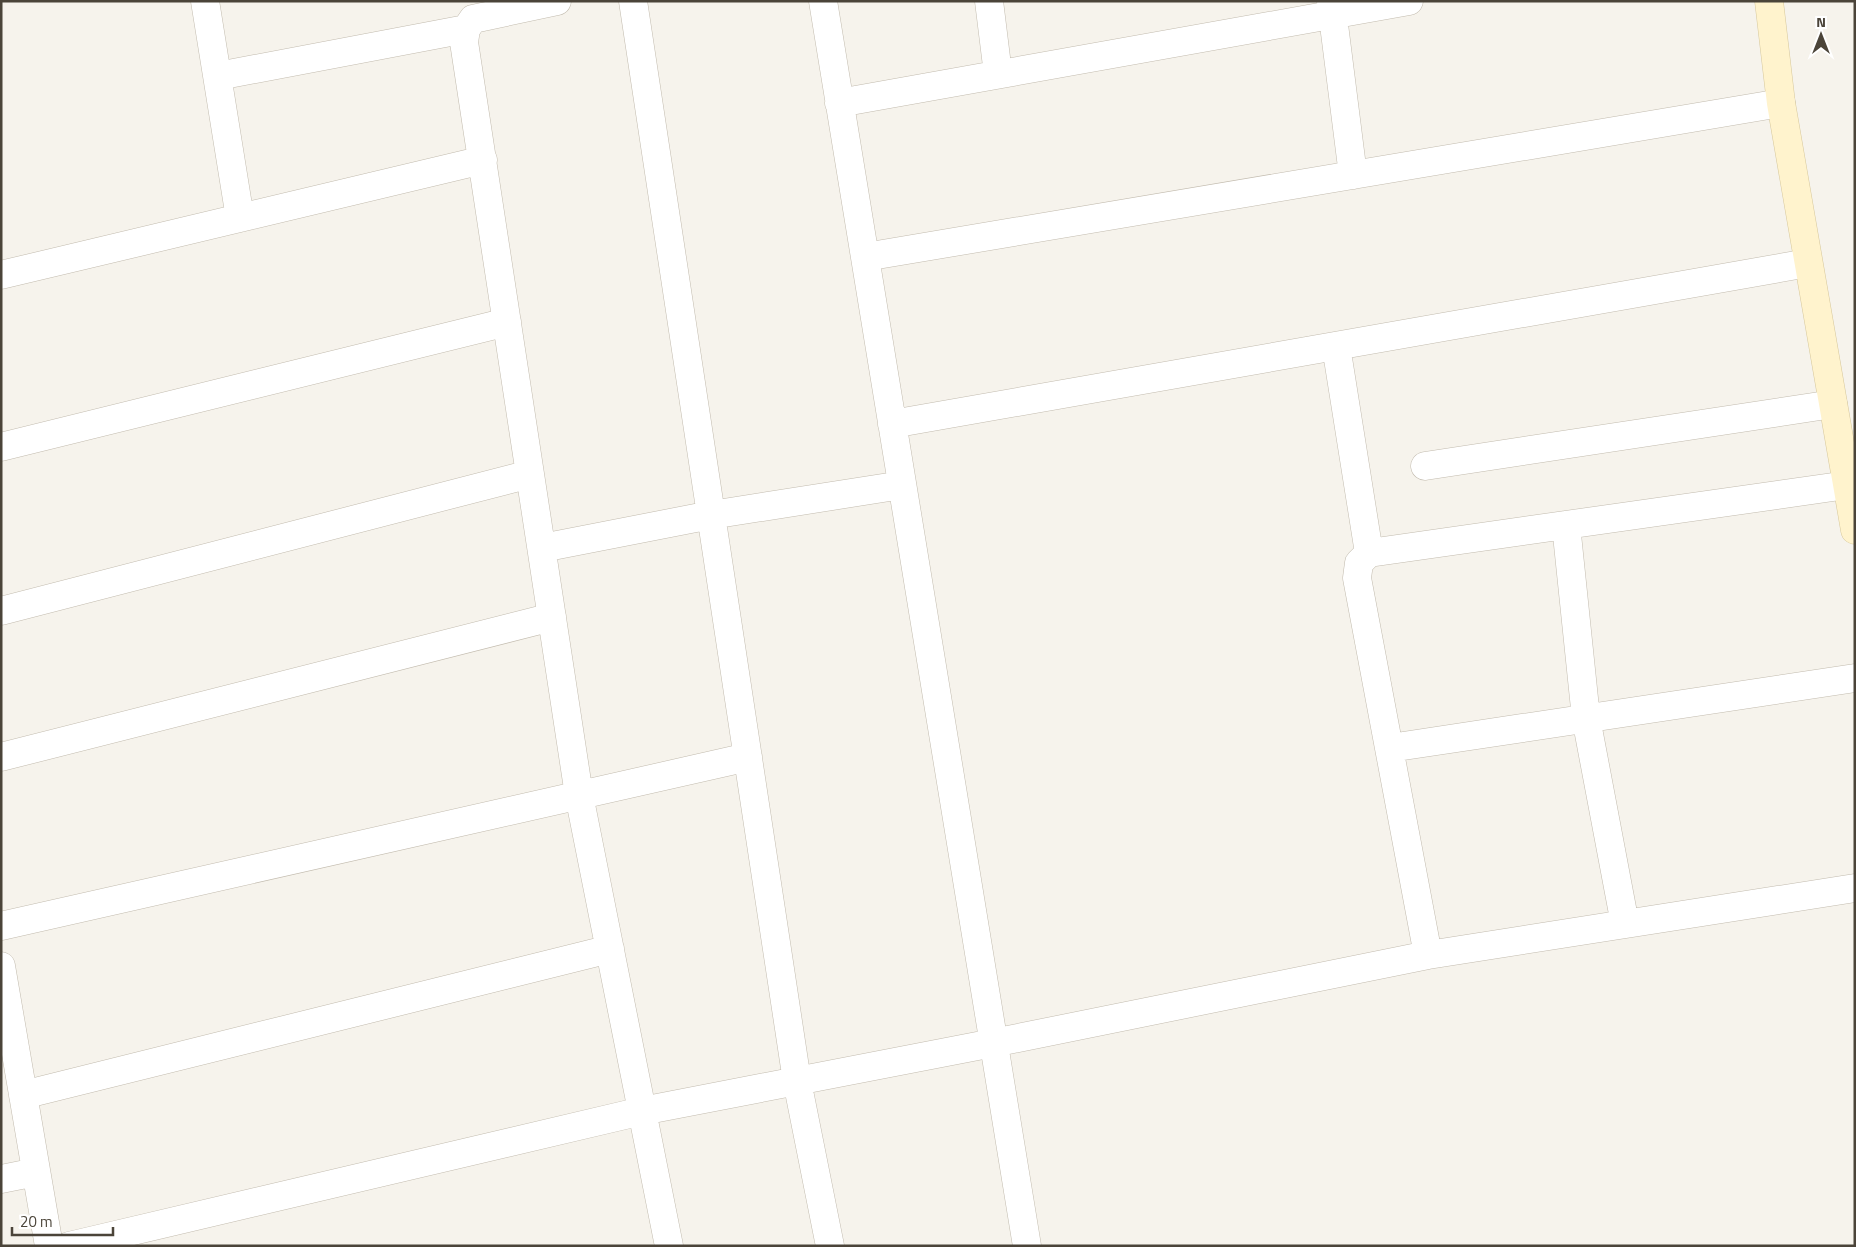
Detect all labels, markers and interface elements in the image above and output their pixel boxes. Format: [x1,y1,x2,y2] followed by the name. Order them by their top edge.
[1796,10,1846,60] north arrow
[1816,11,1826,32] text: N
[12,1204,114,1236] scale bar
[20,1210,53,1233] text: 20 m

